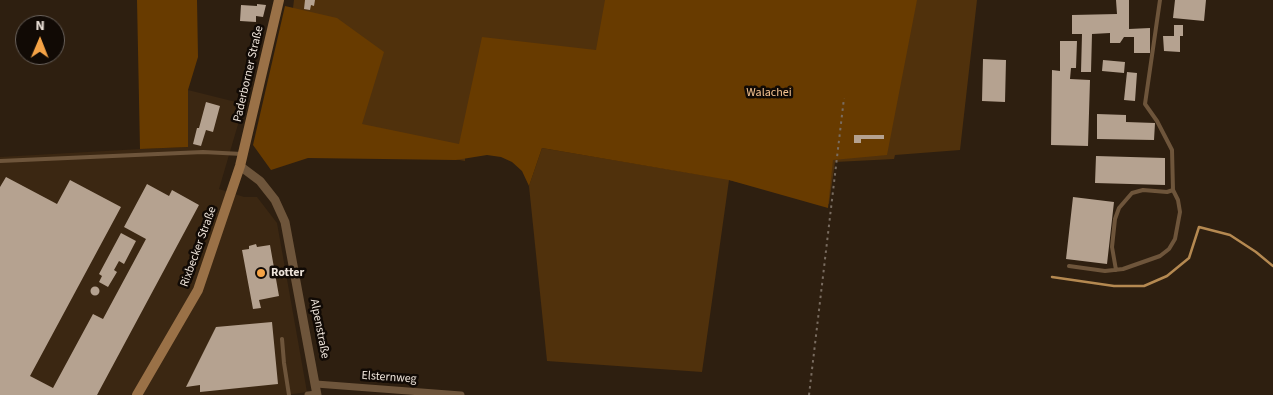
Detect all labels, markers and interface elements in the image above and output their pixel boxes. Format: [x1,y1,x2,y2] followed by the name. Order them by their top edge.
[15,15,65,65] north arrow
[35,16,45,36] text: N
[231,24,267,124] street label: Paderborner Straße
[746,86,792,100] park label: Walachei
[178,205,220,289] street label: Rixbecker Straße
[271,266,304,280] place label: Rotter
[255,267,267,279] marker: Rotter
[306,298,332,360] street label: Alpenstraße
[361,369,417,387] street label: Elsternweg

